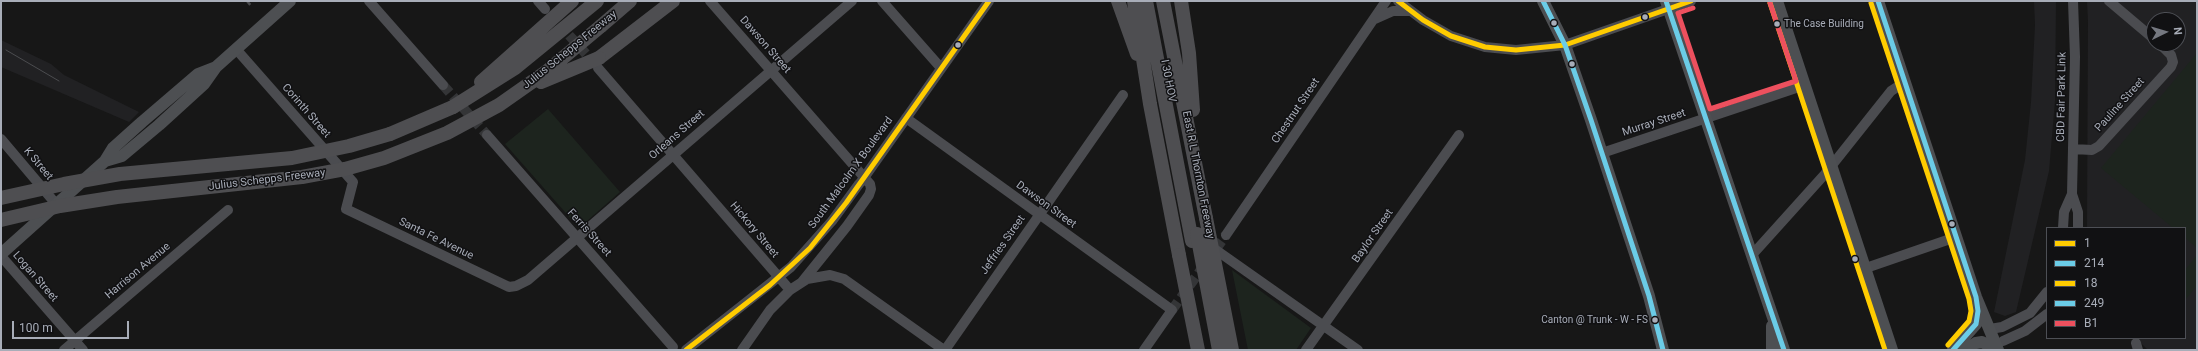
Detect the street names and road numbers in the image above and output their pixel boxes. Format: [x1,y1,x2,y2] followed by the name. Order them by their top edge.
[520,8,620,92] street label: Julius Schepps Freeway
[737,14,793,76] street label: Dawson Street
[2055,52,2069,142] street label: CBD Fair Park Link
[1157,59,1179,103] street label: I 30 HOV
[2092,75,2148,135] street label: Pauline Street
[1269,76,1323,146] street label: Chestnut Street
[279,81,333,141] street label: Corinth Street
[647,107,707,163] street label: Orleans Street
[1621,107,1687,139] street label: Murray Street
[1179,110,1217,240] street label: East R L Thornton Freeway
[806,115,896,231] street label: South Malcolm X Boulevard
[21,145,55,183] street label: K Street
[208,166,326,194] street label: Julius Schepps Freeway
[1013,179,1079,231] street label: Dawson Street
[727,199,781,261] street label: Hickory Street
[564,207,614,259] street label: Ferris Street
[1350,207,1396,265] street label: Baylor Street
[978,213,1028,277] street label: Jeffries Street
[397,215,475,263] street label: Santa Fe Avenue
[103,240,173,302] street label: Harrison Avenue
[10,249,60,305] street label: Logan Street

